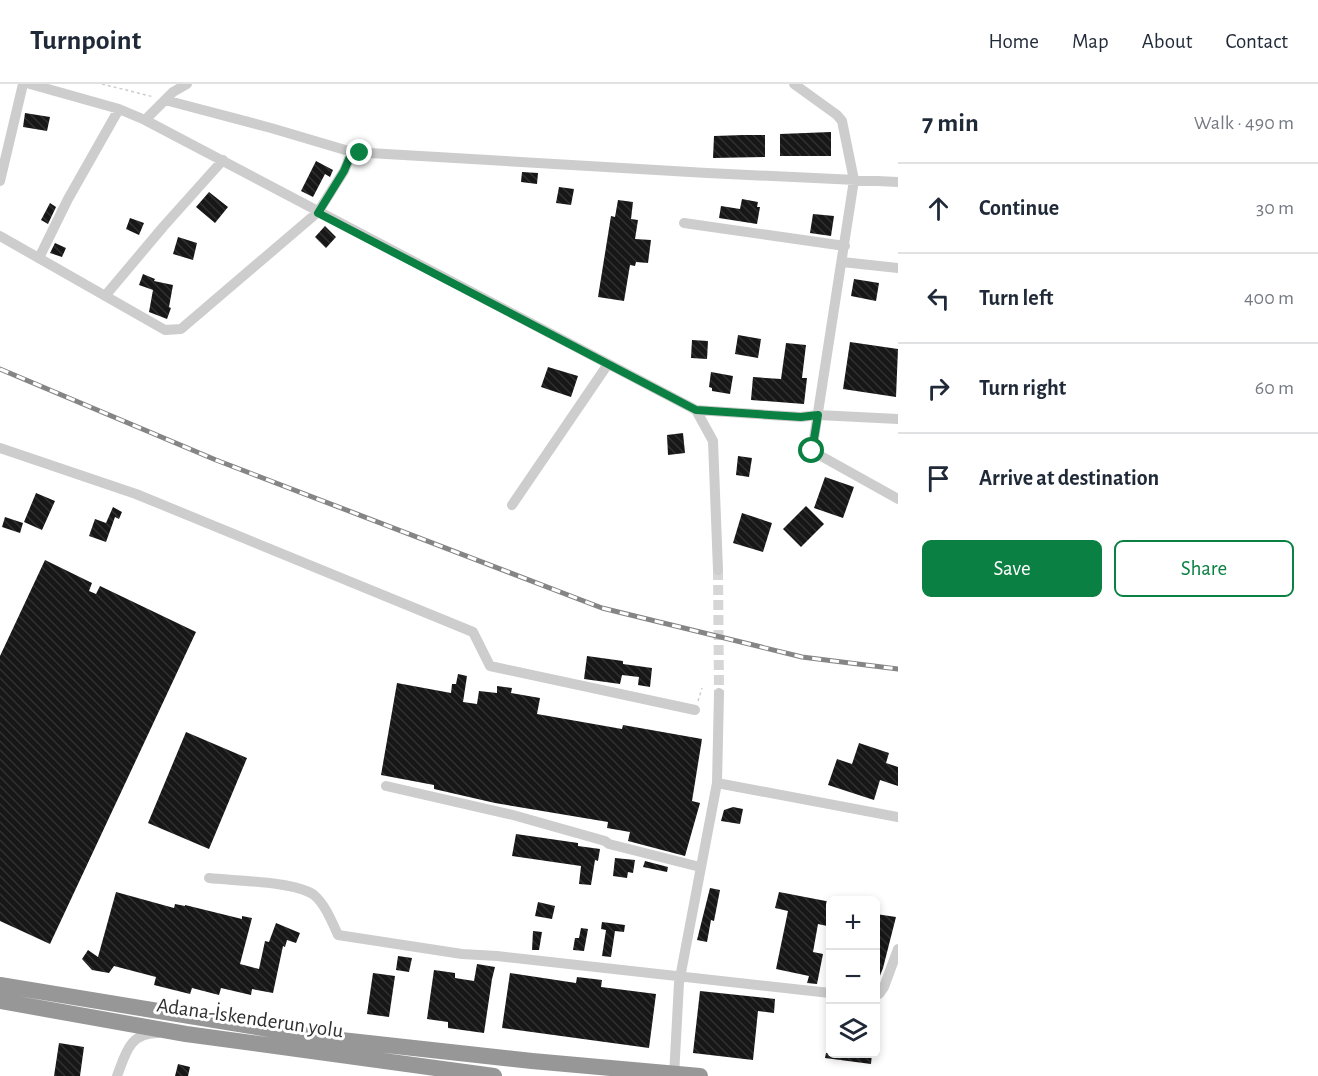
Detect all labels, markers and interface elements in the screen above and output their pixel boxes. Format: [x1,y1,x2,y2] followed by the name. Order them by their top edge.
[30,27,141,55] text: Turnpoint
[988,31,1039,52] text: Home
[1072,31,1109,52] text: Map
[1142,31,1192,52] text: About
[1225,31,1288,52] text: Contact
[922,110,979,136] text: 7 min
[1194,113,1294,133] text: Walk · 490 m
[346,139,372,165] route end
[922,192,955,225] icon: ahead
[979,197,1059,219] text: Continue
[1256,198,1294,218] text: 30 m
[922,282,955,315] icon: left
[979,287,1053,309] text: Turn left
[1244,288,1294,308] text: 400 m
[922,372,955,405] icon: right
[979,377,1066,399] text: Turn right
[1255,378,1294,398] text: 60 m
[798,437,824,463] route start
[922,462,955,495] icon: arrive
[979,467,1159,489] text: Arrive at destination
[922,540,1102,597] button: Save
[1114,540,1294,597] button: Share
[826,896,880,1058] map controls
[826,896,880,950] button: +
[826,950,880,1004] button: −
[155,994,345,1042] street label: Adana-İskenderun yolu
[826,1004,880,1058] button: layers

